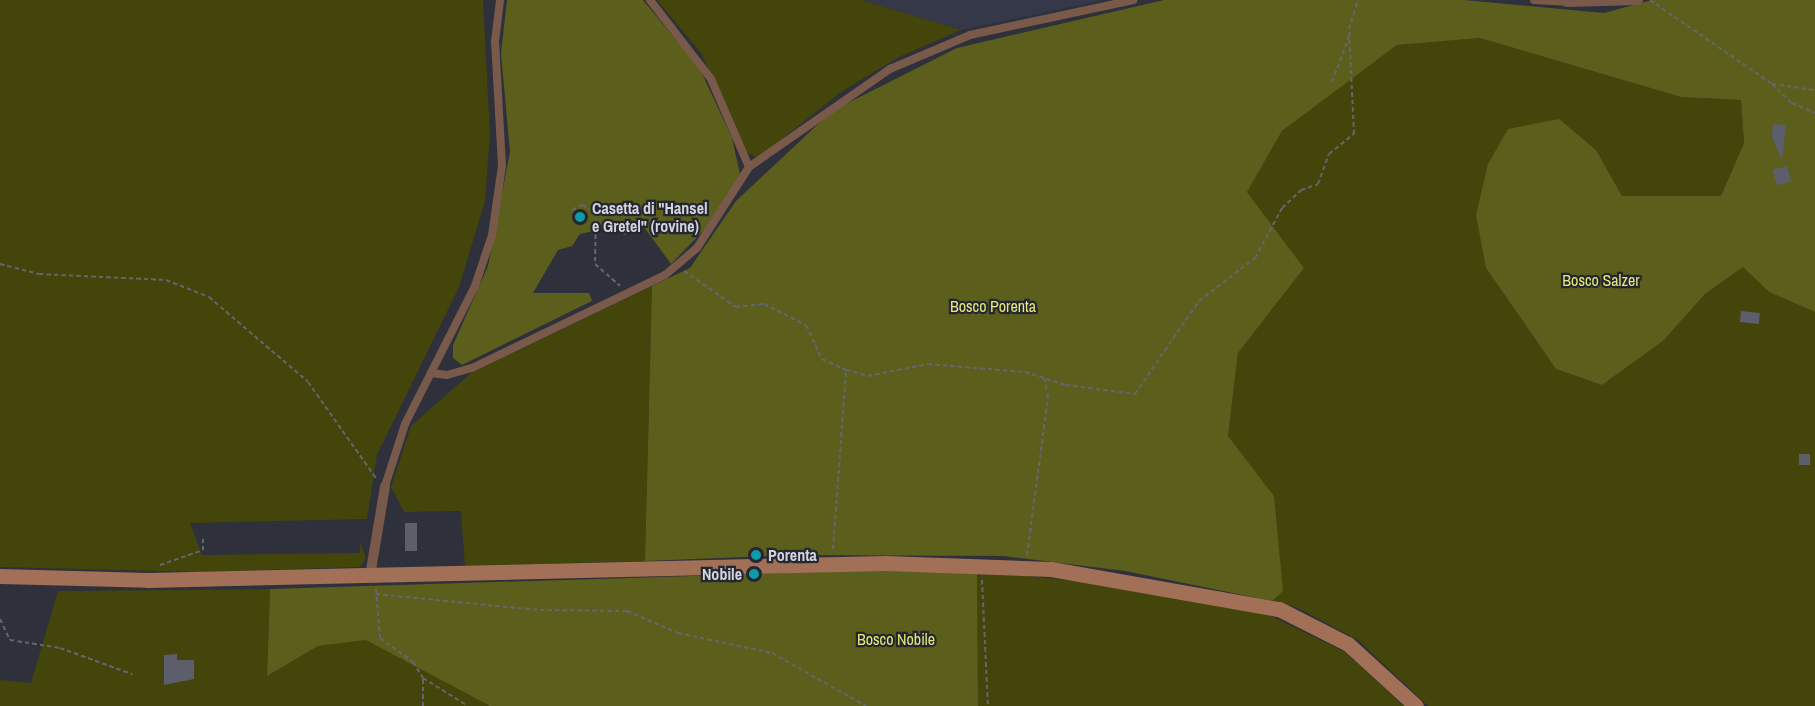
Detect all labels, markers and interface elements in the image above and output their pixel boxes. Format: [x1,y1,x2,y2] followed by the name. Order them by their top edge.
[592,198,708,236] place label: Casetta di "Hansel e Gretel" (rovine)
[573,210,587,224] marker: Casetta di "Hansel e Gretel" (rovine)
[1562,270,1640,290] park label: Bosco Salzer
[950,296,1036,316] park label: Bosco Porenta
[768,545,817,565] place label: Porenta
[749,548,763,562] marker: Porenta
[702,564,742,584] place label: Nobile
[747,567,761,581] marker: Nobile
[857,629,935,649] park label: Bosco Nobile

